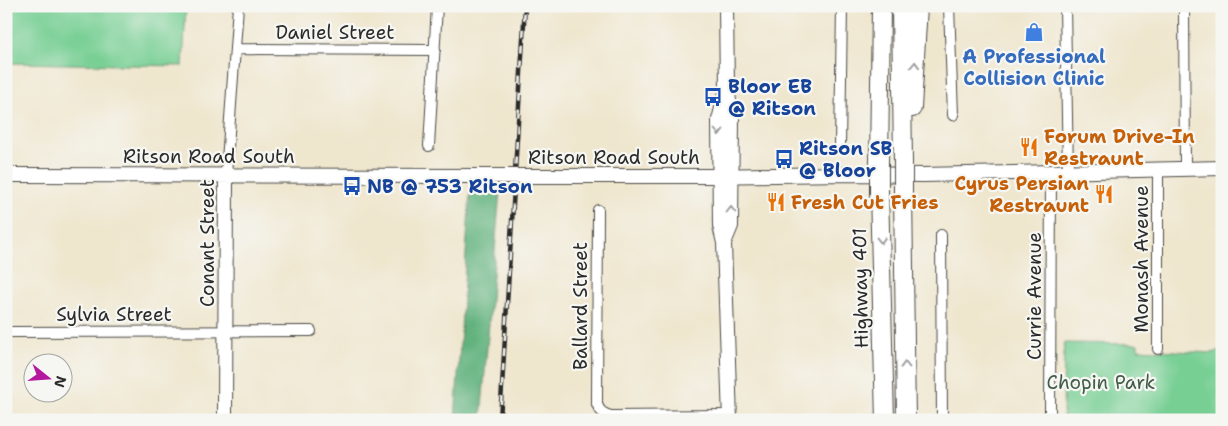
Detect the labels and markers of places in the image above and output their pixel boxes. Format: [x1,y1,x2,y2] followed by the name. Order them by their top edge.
[1023,21,1045,43] shop icon: A Professional Collision Clinic
[962,44,1106,91] place label: A Professional Collision Clinic
[728,74,816,121] place label: Bloor EB @ Ritson
[702,86,724,108] bus stop icon: Bloor EB @ Ritson
[1044,124,1195,171] place label: Forum Drive-In Restraunt
[799,136,893,183] place label: Ritson SB @ Bloor
[1018,136,1040,158] restaurant icon: Forum Drive-In Restraunt
[773,148,795,170] bus stop icon: Ritson SB @ Bloor
[954,171,1089,218] place label: Cyrus Persian Restraunt
[367,174,533,199] place label: NB @ 753 Ritson
[341,175,363,197] bus stop icon: NB @ 753 Ritson
[1093,183,1115,205] restaurant icon: Cyrus Persian Restraunt
[791,190,938,215] place label: Fresh Cut Fries
[765,191,787,213] restaurant icon: Fresh Cut Fries

